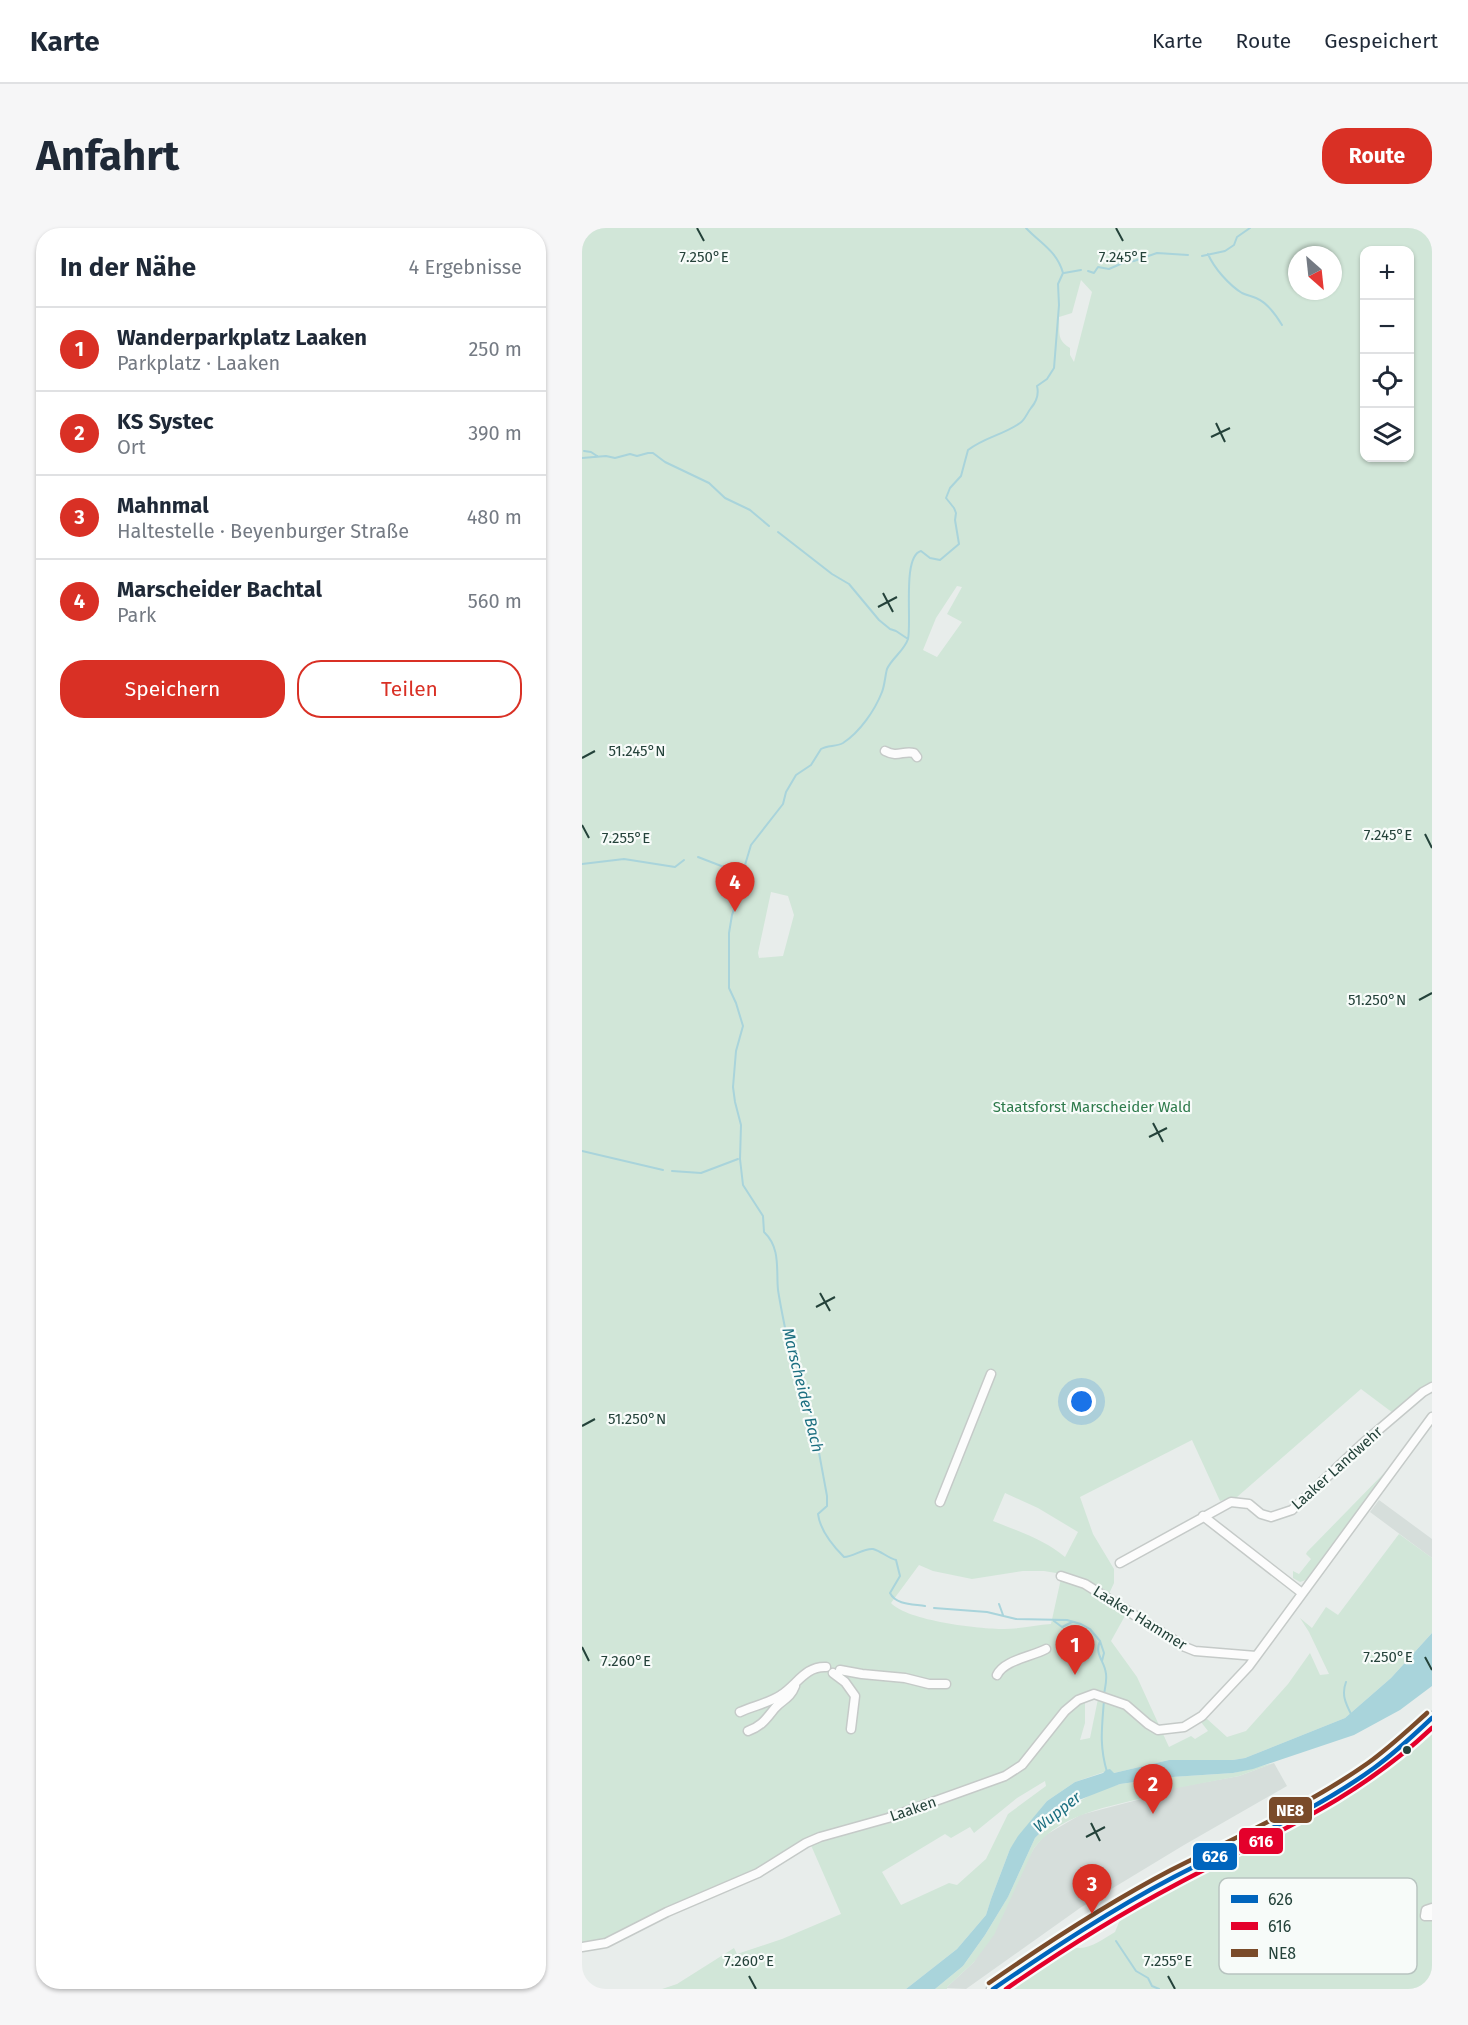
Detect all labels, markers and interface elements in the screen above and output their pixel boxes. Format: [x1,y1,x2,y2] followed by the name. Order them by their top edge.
[30,25,100,58] text: Karte
[1152,28,1203,54] text: Karte
[1236,28,1291,54] text: Route
[1324,28,1438,54] text: Gespeichert
[1322,128,1432,184] button: Route
[36,131,179,181] text: Anfahrt
[1288,246,1342,300] north arrow
[1360,246,1414,462] map controls
[1360,246,1414,300] button: +
[679,248,729,266] text: 7.250°E
[1099,248,1147,266] text: 7.245°E
[60,252,196,283] text: In der Nähe
[409,255,522,279] text: 4 Ergebnisse
[1360,300,1414,354] button: −
[117,324,367,351] text: Wanderparkplatz Laaken
[75,337,84,361] text: 1
[468,337,522,361] text: 250 m
[117,351,280,375] text: Parkplatz · Laaken
[1360,354,1414,408] button: locate
[117,408,213,435] text: KS Systec
[1360,408,1414,462] button: layers
[74,421,85,445] text: 2
[468,421,522,445] text: 390 m
[117,435,146,459] text: Ort
[117,492,209,519] text: Mahnmal
[74,505,85,529] text: 3
[467,505,522,529] text: 480 m
[117,519,409,543] text: Haltestelle · Beyenburger Straße
[117,576,322,603] text: Marscheider Bachtal
[74,589,85,613] text: 4
[468,589,522,613] text: 560 m
[117,603,156,627] text: Park
[60,660,285,718] button: Speichern
[297,660,522,718] button: Teilen
[608,742,666,760] text: 51.245°N
[1364,826,1412,844] text: 7.245°E
[602,829,650,847] text: 7.255°E
[716,862,754,912] pin: 4
[1348,991,1406,1009] text: 51.250°N
[993,1098,1191,1116] park label: Staatsforst Marscheider Wald
[778,1326,828,1454] water label: Marscheider Bach
[1067,1387,1096,1416] your location
[608,1410,666,1428] text: 51.250°N
[1288,1422,1386,1513] street label: Laaker Landwehr
[1090,1582,1190,1654] street label: Laaker Hammer
[1056,1626,1094,1675] pin: 1
[1363,1648,1413,1666] text: 7.250°E
[601,1652,651,1670] text: 7.260°E
[1401,1744,1413,1756] unlabelled marker
[1134,1764,1172,1814] pin: 2
[1029,1787,1085,1836] water label: Wupper
[887,1793,939,1825] street label: Laaken
[1268,1796,1313,1824] line badge: NE8
[1276,1801,1304,1820] text: NE8
[1238,1827,1284,1855] line badge: 616
[1249,1832,1273,1851] text: 616
[1192,1842,1238,1871] line badge: 626
[1202,1847,1228,1866] text: 626
[1072,1864,1112,1914] pin: 3
[1219,1878,1417,1974] legend
[1268,1890,1293,1909] text: 626
[1268,1917,1291,1936] text: 616
[1268,1944,1296,1963] text: NE8
[724,1952,774,1970] text: 7.260°E
[1144,1952,1192,1970] text: 7.255°E

